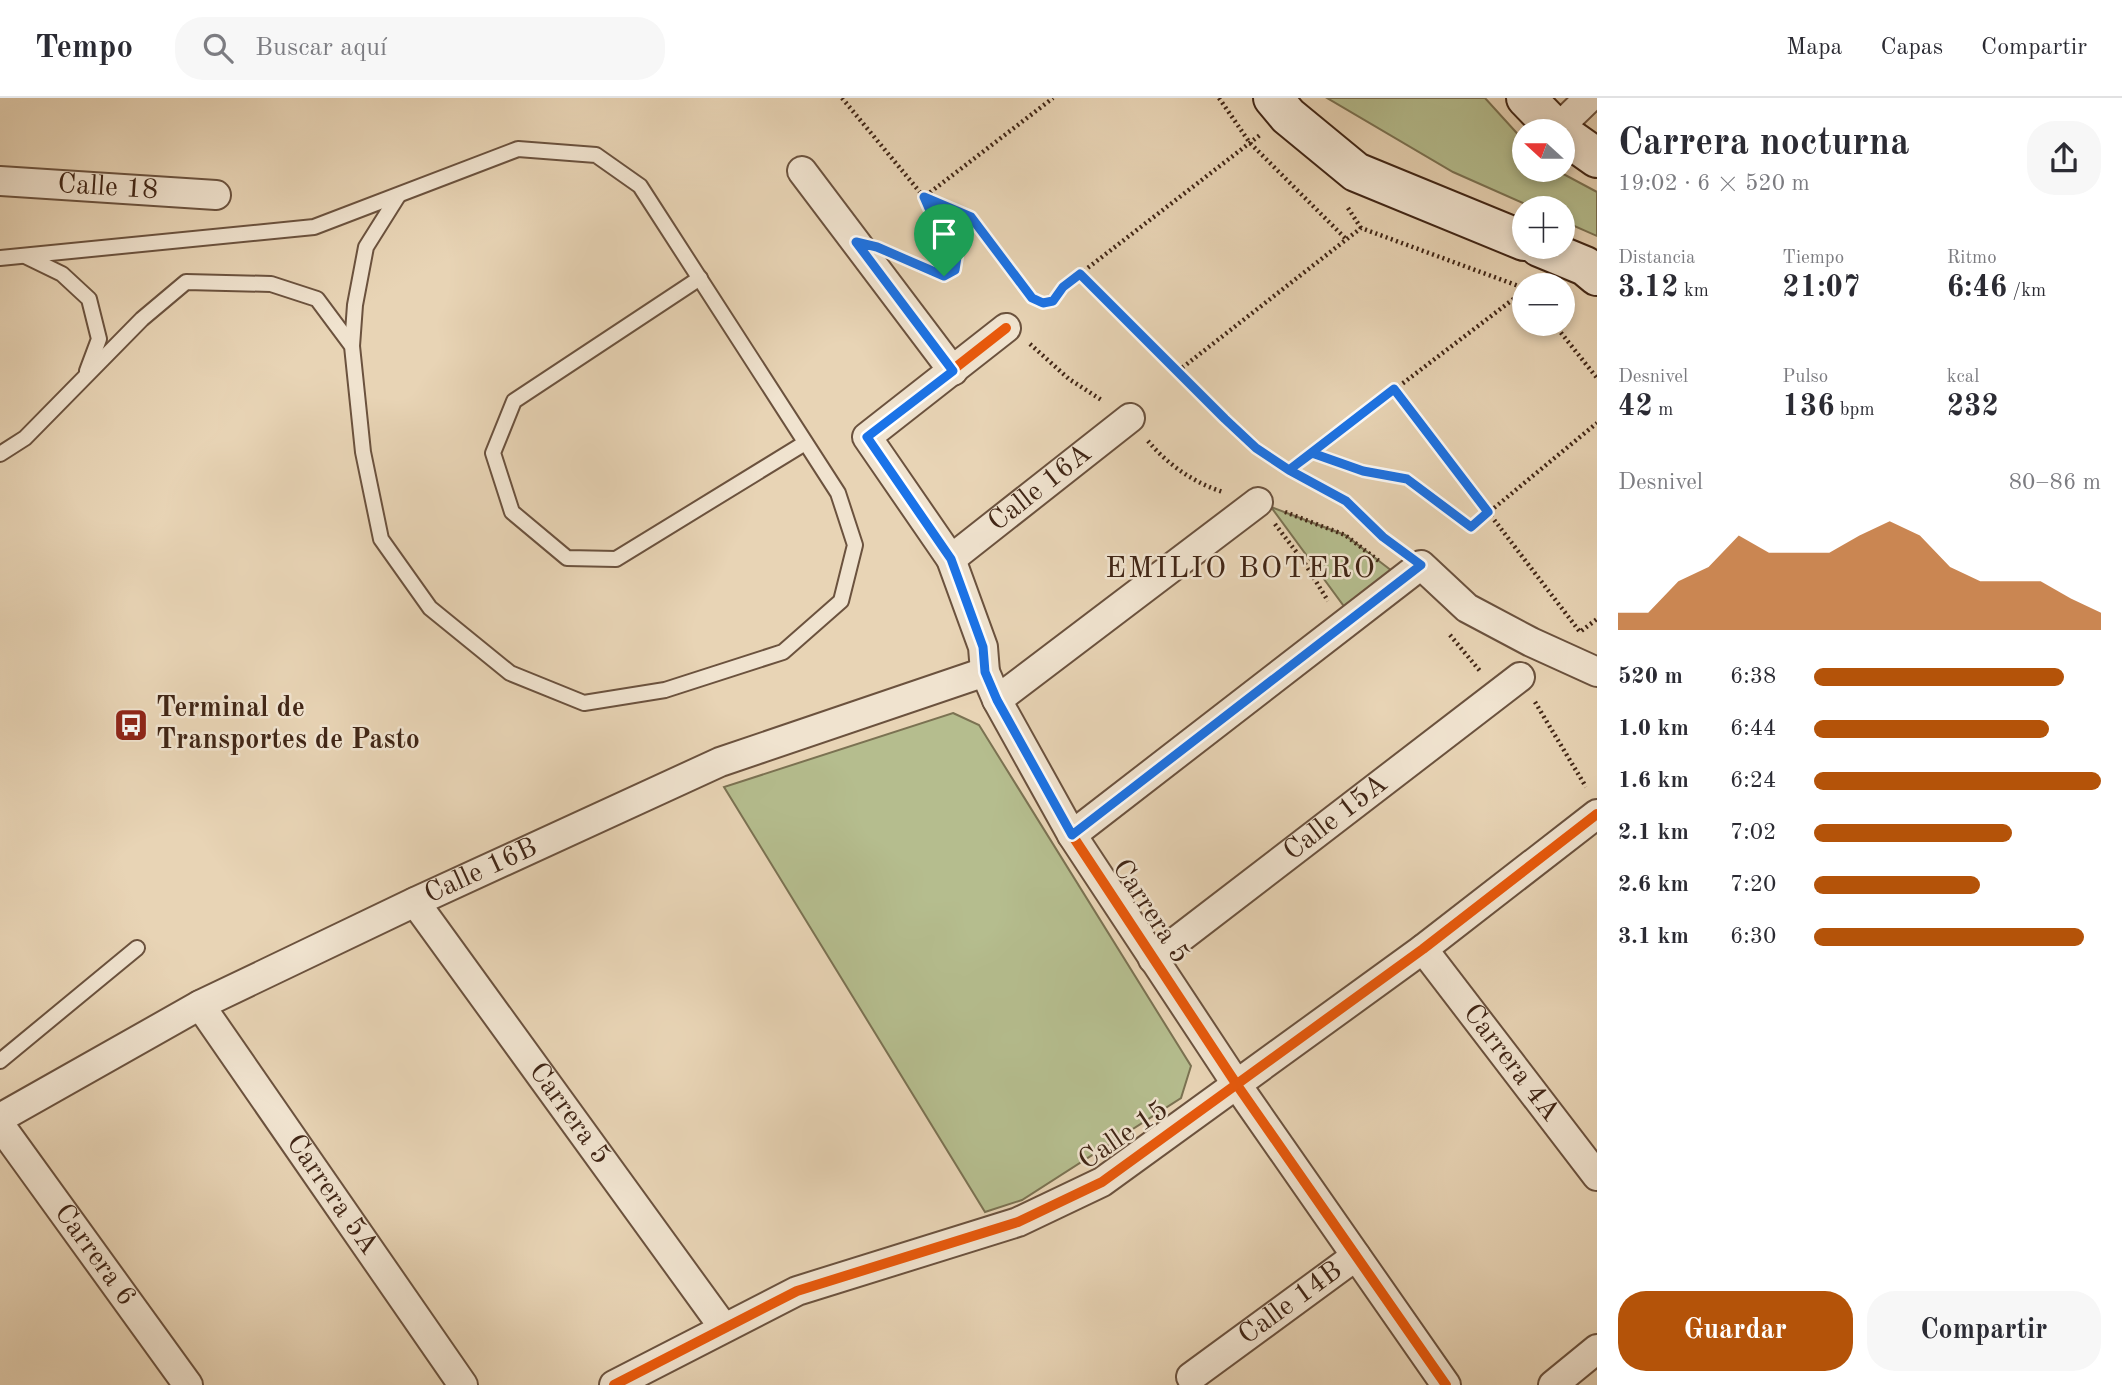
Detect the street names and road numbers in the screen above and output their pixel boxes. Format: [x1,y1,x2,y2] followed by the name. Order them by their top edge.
[56,171,159,205] street label: Calle 18
[984,440,1097,537] street label: Calle 16A
[1279,770,1393,867] street label: Calle 15A
[421,834,542,909] street label: Calle 16B
[1106,855,1194,969] street label: Carrera 5
[1457,999,1564,1127] street label: Carrera 4A
[523,1058,615,1170] street label: Carrera 5
[1074,1096,1174,1176] street label: Calle 15
[280,1130,383,1260] street label: Carrera 5A
[48,1199,140,1311] street label: Carrera 6
[1234,1257,1348,1351] street label: Calle 14B

